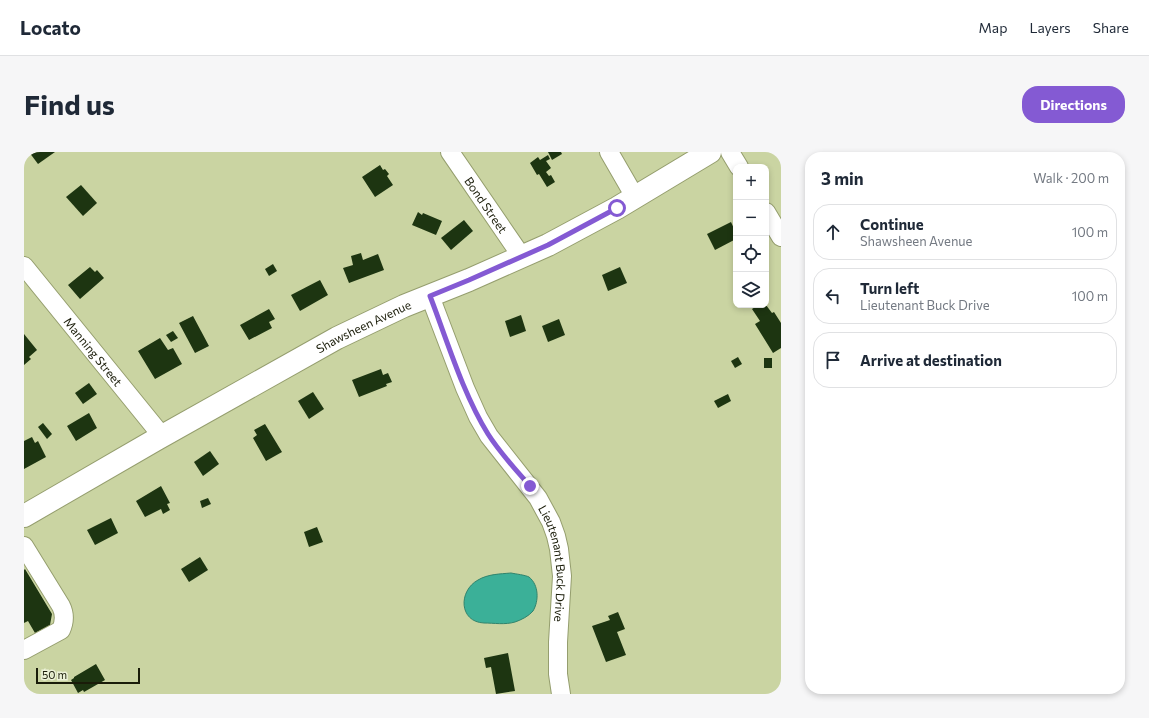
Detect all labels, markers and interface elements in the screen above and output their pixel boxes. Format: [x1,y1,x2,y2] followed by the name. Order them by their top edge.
[20,16,81,39] text: Locato
[979,19,1007,36] text: Map
[1029,19,1071,36] text: Layers
[1093,19,1129,36] text: Share
[1022,86,1125,123] button: Directions
[24,87,115,121] text: Find us
[733,164,769,308] map controls
[733,164,769,200] button: +
[821,168,864,189] text: 3 min
[1033,170,1109,186] text: Walk · 200 m
[462,174,510,236] street label: Bond Street
[608,199,626,217] route start
[733,200,769,236] button: −
[860,215,924,233] text: Continue
[822,221,844,243] icon: ahead
[1072,224,1108,240] text: 100 m
[860,233,972,249] text: Shawsheen Avenue
[733,236,769,272] button: locate
[733,272,769,308] button: layers
[860,279,919,297] text: Turn left
[822,285,844,307] icon: left
[1072,288,1108,304] text: 100 m
[313,297,413,355] street label: Shawsheen Avenue
[860,297,990,313] text: Lieutenant Buck Drive
[61,314,125,389] street label: Manning Street
[822,349,844,371] icon: arrive
[860,351,1002,369] text: Arrive at destination
[521,477,539,495] route end
[536,503,569,622] street label: Lieutenant Buck Drive
[36,666,140,685] scale bar
[42,668,67,681] text: 50 m

